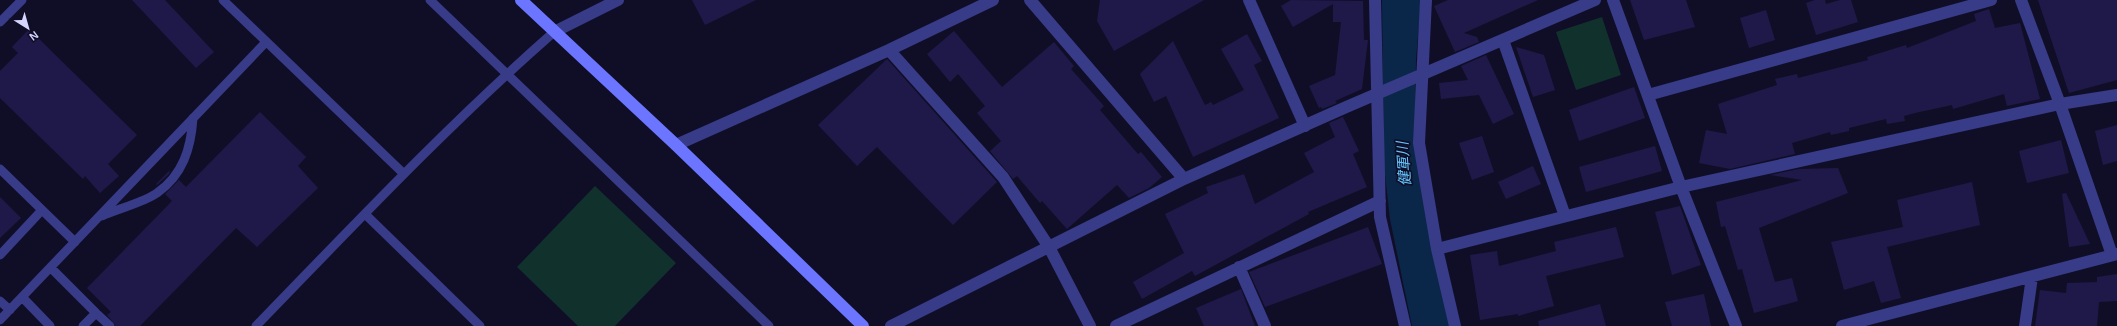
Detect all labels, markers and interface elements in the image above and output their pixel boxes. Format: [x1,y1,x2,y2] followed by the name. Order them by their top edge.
[8,8,48,48] north arrow
[27,29,41,43] text: N
[1393,139,1414,187] water label: 健軍川

